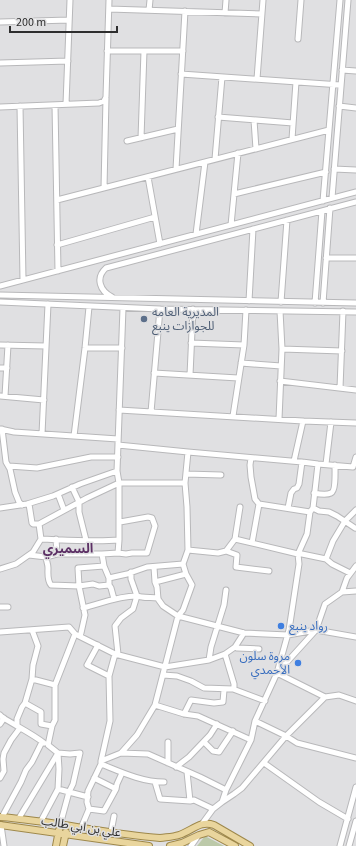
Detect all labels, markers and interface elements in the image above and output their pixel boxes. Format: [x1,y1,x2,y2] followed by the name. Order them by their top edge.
[10,8,117,34] scale bar
[16,14,46,31] text: 200 m
[152,304,219,335] place label: المديرية العامه للجوازات ينبع
[139,314,149,324] marker: المديرية العامه للجوازات ينبع
[43,540,93,559] district label: السميري
[289,618,328,635] place label: رواد ينبع
[276,621,286,631] marker: رواد ينبع
[239,648,290,679] place label: مروة سلون الأحمدي
[293,658,303,668] marker: مروة سلون الأحمدي
[40,812,122,842] street label: علي بن ابي طالب

